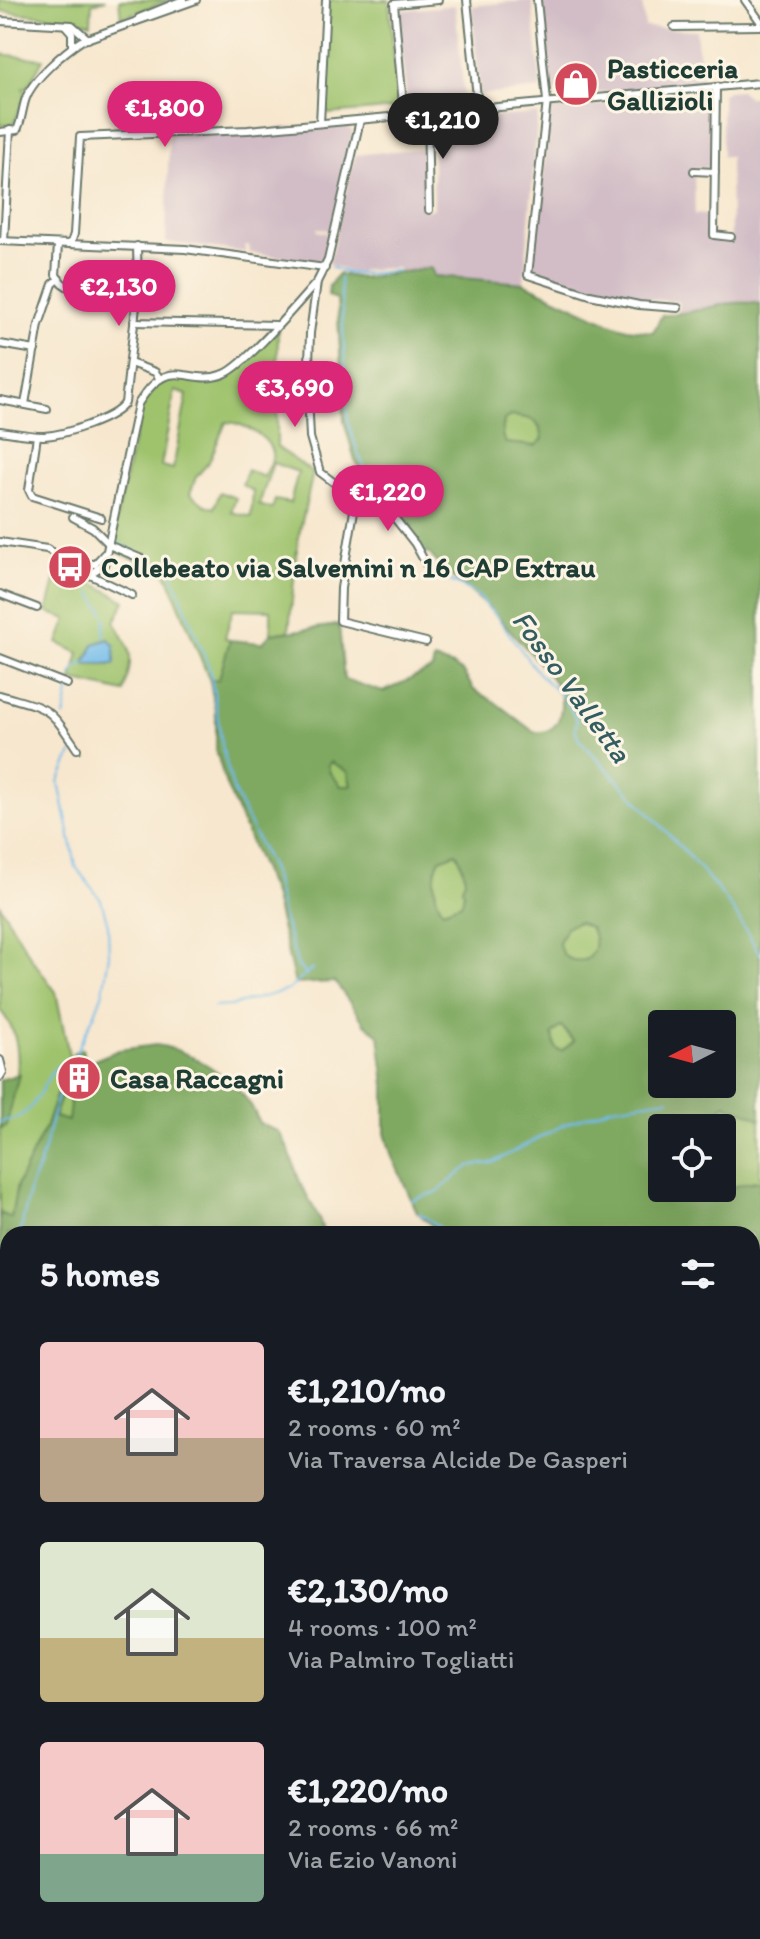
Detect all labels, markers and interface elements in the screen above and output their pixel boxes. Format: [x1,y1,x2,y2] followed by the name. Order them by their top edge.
[607,51,738,117] place label: Pasticceria Gallizioli
[552,60,600,108] shop icon: Pasticceria Gallizioli
[100,81,230,149] pin: €1,800
[125,91,205,123] text: €1,800
[378,93,508,161] pin: €1,210
[406,103,480,135] text: €1,210
[54,260,184,328] pin: €2,130
[81,270,157,302] text: €2,130
[230,361,360,429] pin: €3,690
[256,371,334,403] text: €3,690
[323,465,453,533] pin: €1,220
[350,475,426,507] text: €1,220
[46,543,94,591] bus stop icon: Collebeato via Salvemini n 16 CAP Extrau
[101,550,596,584] place label: Collebeato via Salvemini n 16 CAP Extrau
[504,603,640,770] water label: Fosso Valletta
[648,1010,736,1098] north arrow
[648,1010,736,1202] map controls
[55,1054,103,1102] building icon: Casa Raccagni
[110,1061,284,1095] place label: Casa Raccagni
[648,1114,736,1202] button: locate
[676,1252,720,1296] icon: filters
[40,1254,160,1295] text: 5 homes
[288,1370,446,1411] text: €1,210/mo
[104,1374,200,1470] icon: home
[288,1411,461,1443] text: 2 rooms · 60 m²
[288,1443,628,1475] text: Via Traversa Alcide De Gasperi
[288,1570,449,1611] text: €2,130/mo
[104,1574,200,1670] icon: home
[288,1611,477,1643] text: 4 rooms · 100 m²
[288,1643,514,1675] text: Via Palmiro Togliatti
[288,1770,448,1811] text: €1,220/mo
[104,1774,200,1870] icon: home
[288,1811,458,1843] text: 2 rooms · 66 m²
[288,1843,457,1875] text: Via Ezio Vanoni

